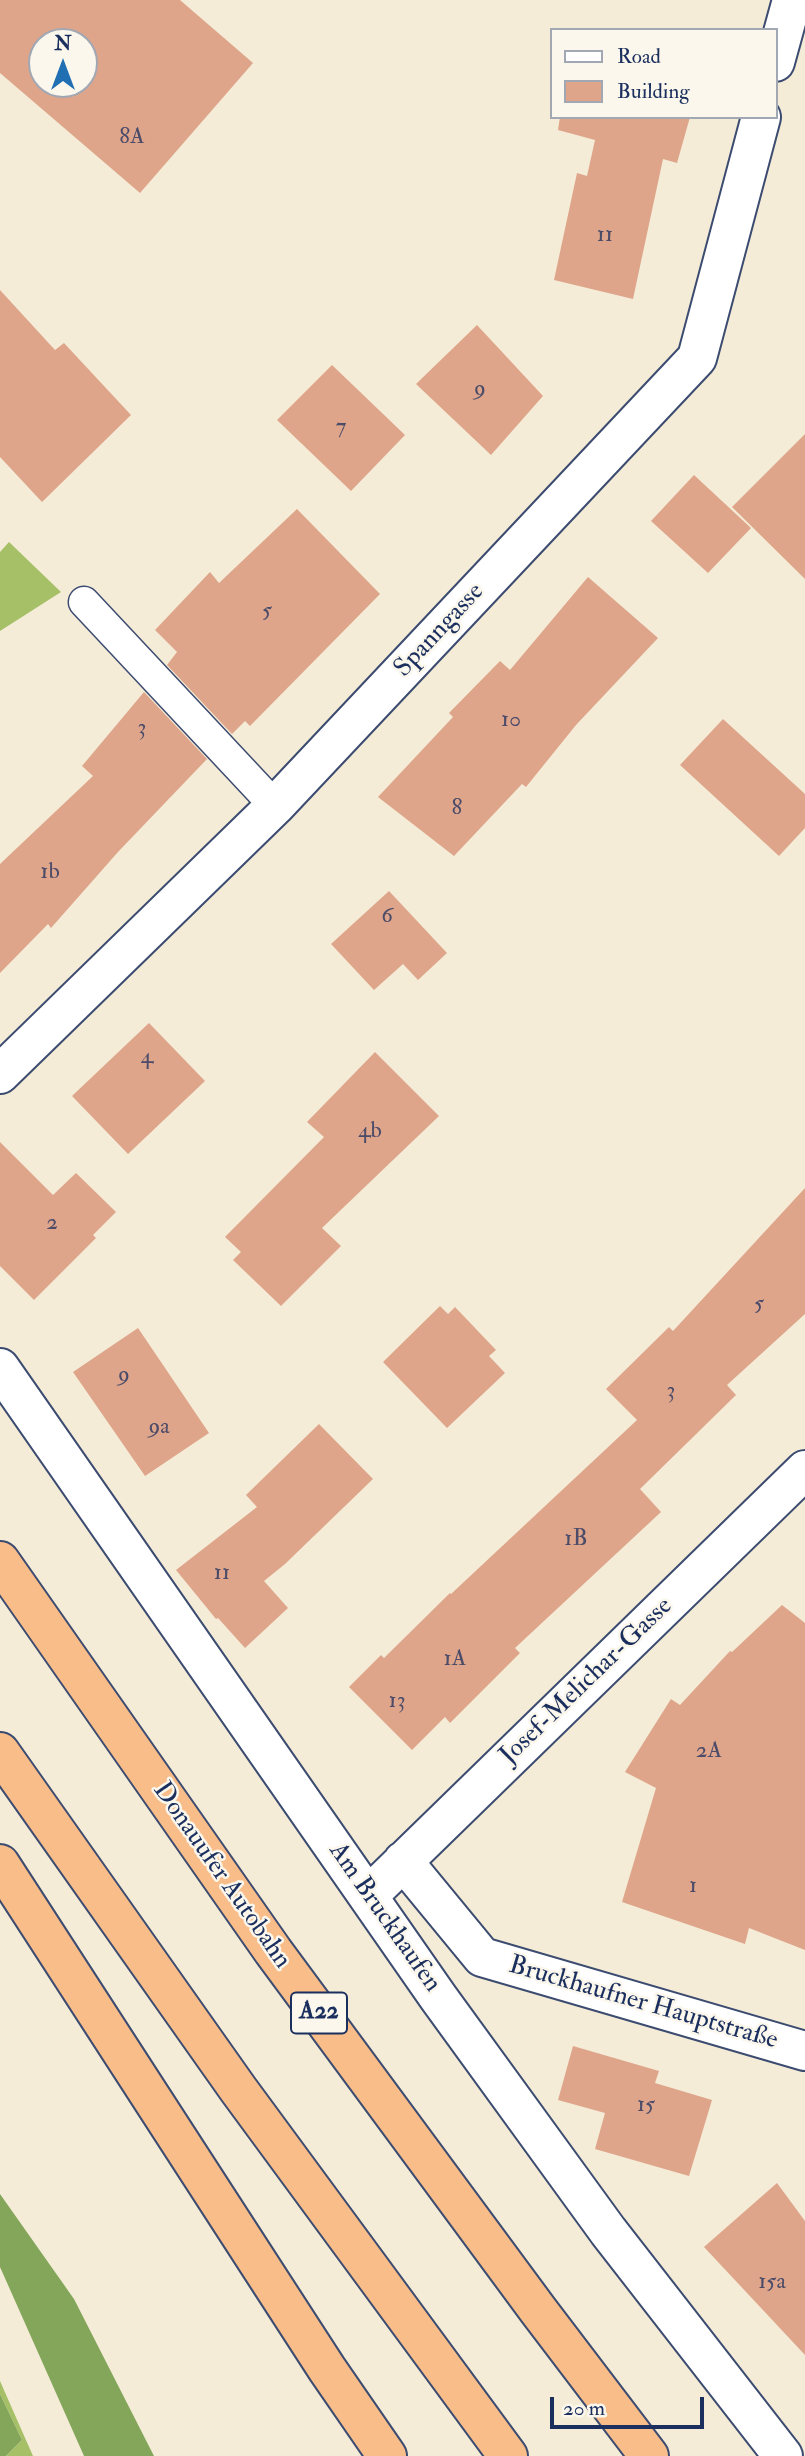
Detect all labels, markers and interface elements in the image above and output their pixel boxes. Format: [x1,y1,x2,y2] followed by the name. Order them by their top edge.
[28,28,98,98] north arrow
[550,28,777,119] legend
[54,32,72,56] text: N
[617,43,661,70] text: Road
[617,78,690,105] text: Building
[119,124,145,152] house number: 8A
[597,222,613,250] house number: 11
[474,376,486,404] house number: 9
[336,414,346,442] house number: 7
[389,577,491,685] street label: Spanngasse
[262,598,272,626] house number: 5
[501,707,521,735] house number: 10
[138,715,146,743] house number: 3
[452,795,462,823] house number: 8
[40,859,60,887] house number: 1b
[381,903,393,931] house number: 6
[141,1044,153,1072] house number: 4
[358,1118,382,1146] house number: 4b
[46,1210,58,1238] house number: 2
[754,1291,764,1319] house number: 5
[118,1362,130,1390] house number: 9
[667,1378,675,1406] house number: 3
[148,1414,170,1442] house number: 9a
[564,1526,588,1554] house number: 1B
[214,1560,230,1588] house number: 11
[494,1592,680,1772] street label: Josef-Melichar-Gasse
[444,1646,466,1674] house number: 1A
[388,1688,406,1716] house number: 13
[696,1738,722,1766] house number: 2A
[145,1777,297,1975] street label: Donauufer Autobahn
[321,1837,447,1999] street label: Am Bruckhaufen
[689,1873,697,1901] house number: 1
[505,1951,781,2057] street label: Bruckhaufner Hauptstraße
[291,1992,347,2034] road number: A22
[637,2092,655,2120] house number: 15
[758,2269,786,2297] house number: 15a
[553,2382,707,2426] scale bar
[563,2395,605,2422] text: 20 m

